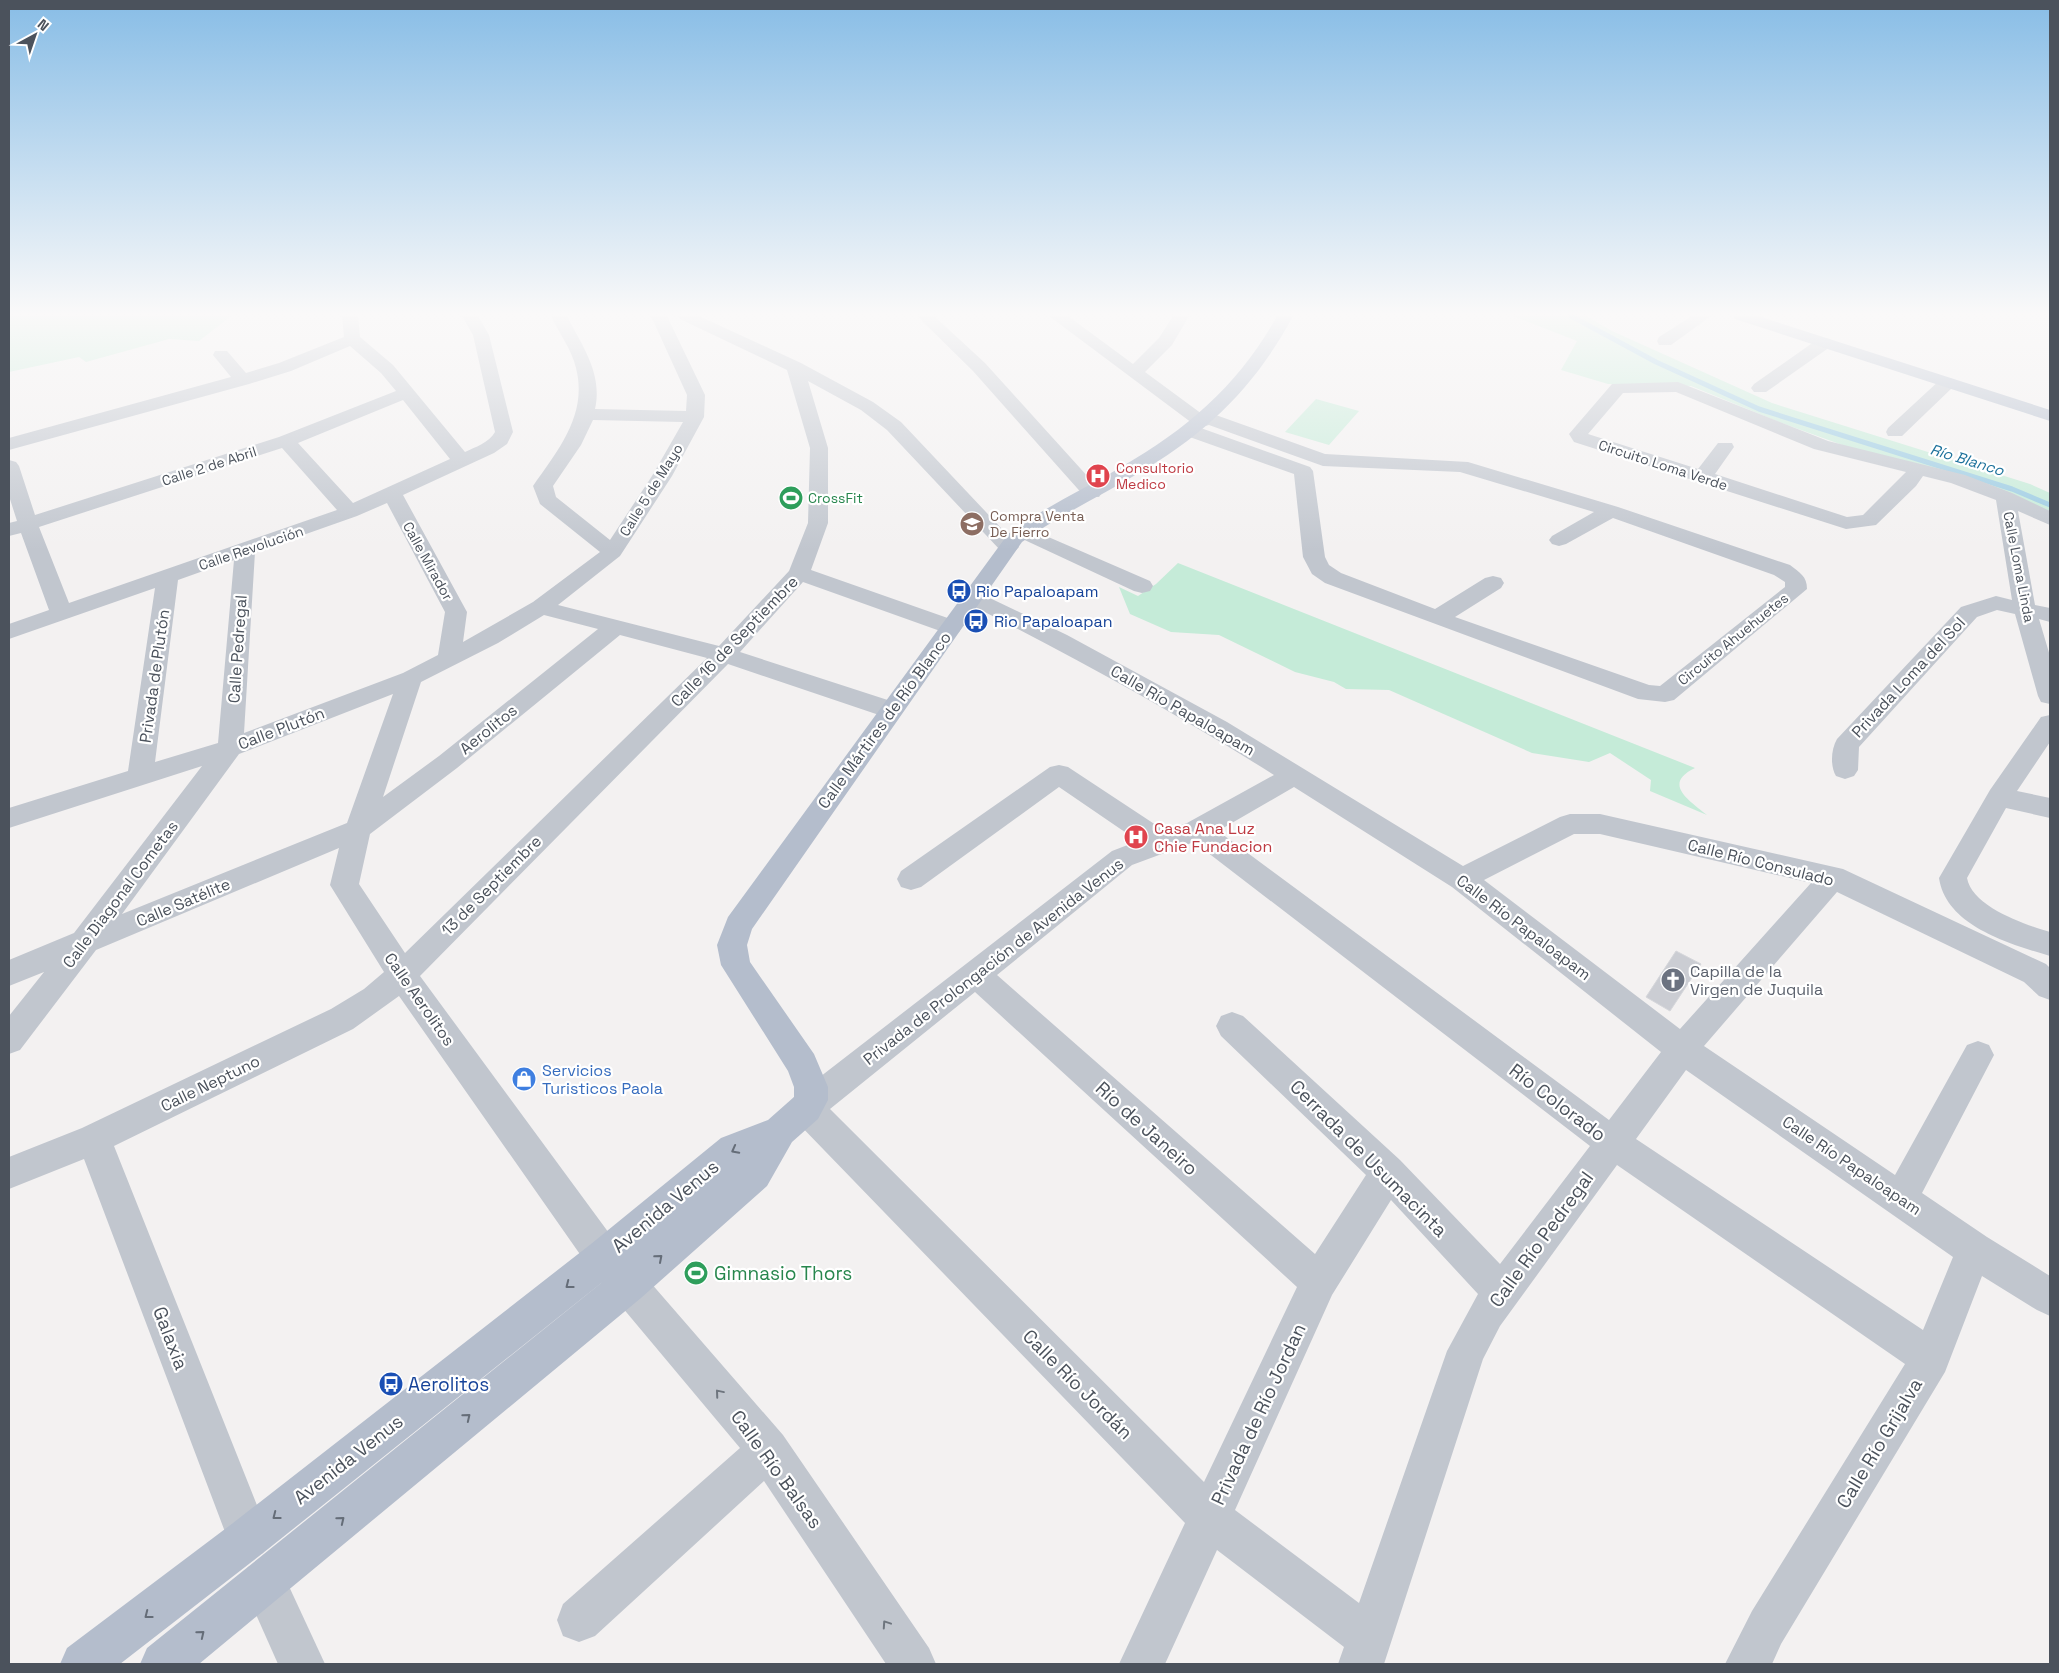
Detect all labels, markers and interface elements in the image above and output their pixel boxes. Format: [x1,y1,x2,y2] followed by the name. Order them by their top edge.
[10,10,60,60] north arrow
[34,15,53,35] text: N
[1596,436,1730,494] street label: Circuito Loma Verde
[1928,439,2007,480] water label: Río Blanco
[615,440,687,540] street label: Calle 5 de Mayo
[159,442,259,490] street label: Calle 2 de Abril
[1116,459,1194,493] place label: Consultorio Medico
[1085,463,1111,489] hospital icon: Consultorio Medico
[778,485,804,511] sports icon: CrossFit
[808,489,863,507] place label: CrossFit
[990,507,1084,541] place label: Compra Venta De Fierro
[1999,510,2039,624] street label: Calle Loma Linda
[959,511,985,537] school or university icon: Compra Venta De Fierro
[399,519,457,603] street label: Calle Mirador
[196,522,306,574] street label: Calle Revolución
[666,571,803,711] street label: Calle 16 de Septiembre
[946,578,972,604] bus stop icon: Rio Papaloapam
[976,581,1098,602] place label: Rio Papaloapam
[1674,589,1792,689] street label: Circuito Ahuehuetes
[223,594,252,704] street label: Calle Pedregal
[135,608,174,744] street label: Privada de Plutón
[963,608,989,634] bus stop icon: Rio Papaloapan
[994,611,1112,632] place label: Rio Papaloapan
[1847,613,1970,742] street label: Privada Loma del Sol
[813,628,956,813] street label: Calle Mártires de Río Blanco
[1107,661,1259,760] street label: Calle Río Papaloapam
[455,700,522,759] street label: Aerolitos
[235,702,327,755] street label: Calle Plutón
[58,816,183,972] street label: Calle Diagonal Cometas
[1154,818,1272,857] place label: Casa Ana Luz Chie Fundacion
[1123,824,1149,850] hospital icon: Casa Ana Luz Chie Fundacion
[437,831,546,940] street label: 13 de Septiembre
[1685,834,1836,891] street label: Calle Río Consulado
[859,853,1128,1070] street label: Privada de Prolongación de Avenida Venus
[1452,870,1595,985] street label: Calle Río Papaloapam
[133,873,233,932] street label: Calle Satélite
[380,949,459,1050] street label: Calle Aerolitos
[1690,961,1823,1000] place label: Capilla de la Virgen de Juquila
[1660,967,1686,993] church icon: Capilla de la Virgen de Juquila
[157,1050,263,1117] street label: Calle Neptuno
[1504,1058,1611,1147] street label: Río Colorado
[542,1060,663,1099] place label: Servicios Turisticos Paola
[511,1066,537,1092] shop icon: Servicios Turisticos Paola
[1285,1074,1453,1242] street label: Cerrada de Usumacinta
[1090,1076,1203,1181] street label: Río de Janeiro
[1778,1111,1925,1220] street label: Calle Río Papaloapam
[732,1144,741,1154] one-way arrow
[607,1154,724,1258] street label: Avenida Venus
[1484,1166,1599,1312] street label: Calle Río Pedregal
[654,1254,663,1263] one-way arrow
[683,1260,709,1286] sports icon: Gimnasio Thors
[714,1261,852,1286] place label: Gimnasio Thors
[565,1279,574,1288] one-way arrow
[147,1303,194,1373] street label: Galaxia
[1205,1319,1312,1509] street label: Privada de Río Jordan
[1017,1324,1138,1445] street label: Calle Río Jordán
[378,1371,404,1397] bus stop icon: Aerolitos
[408,1372,489,1397] place label: Aerolitos
[1831,1374,1928,1513] street label: Calle Río Grijalva
[717,1390,725,1399] one-way arrow
[725,1405,828,1534] street label: Calle Río Balsas
[288,1409,408,1510] street label: Avenida Venus
[461,1414,470,1423] one-way arrow
[273,1510,282,1518] one-way arrow
[335,1518,344,1526] one-way arrow
[144,1609,154,1618] one-way arrow
[883,1620,892,1630] one-way arrow
[195,1631,204,1639] one-way arrow

